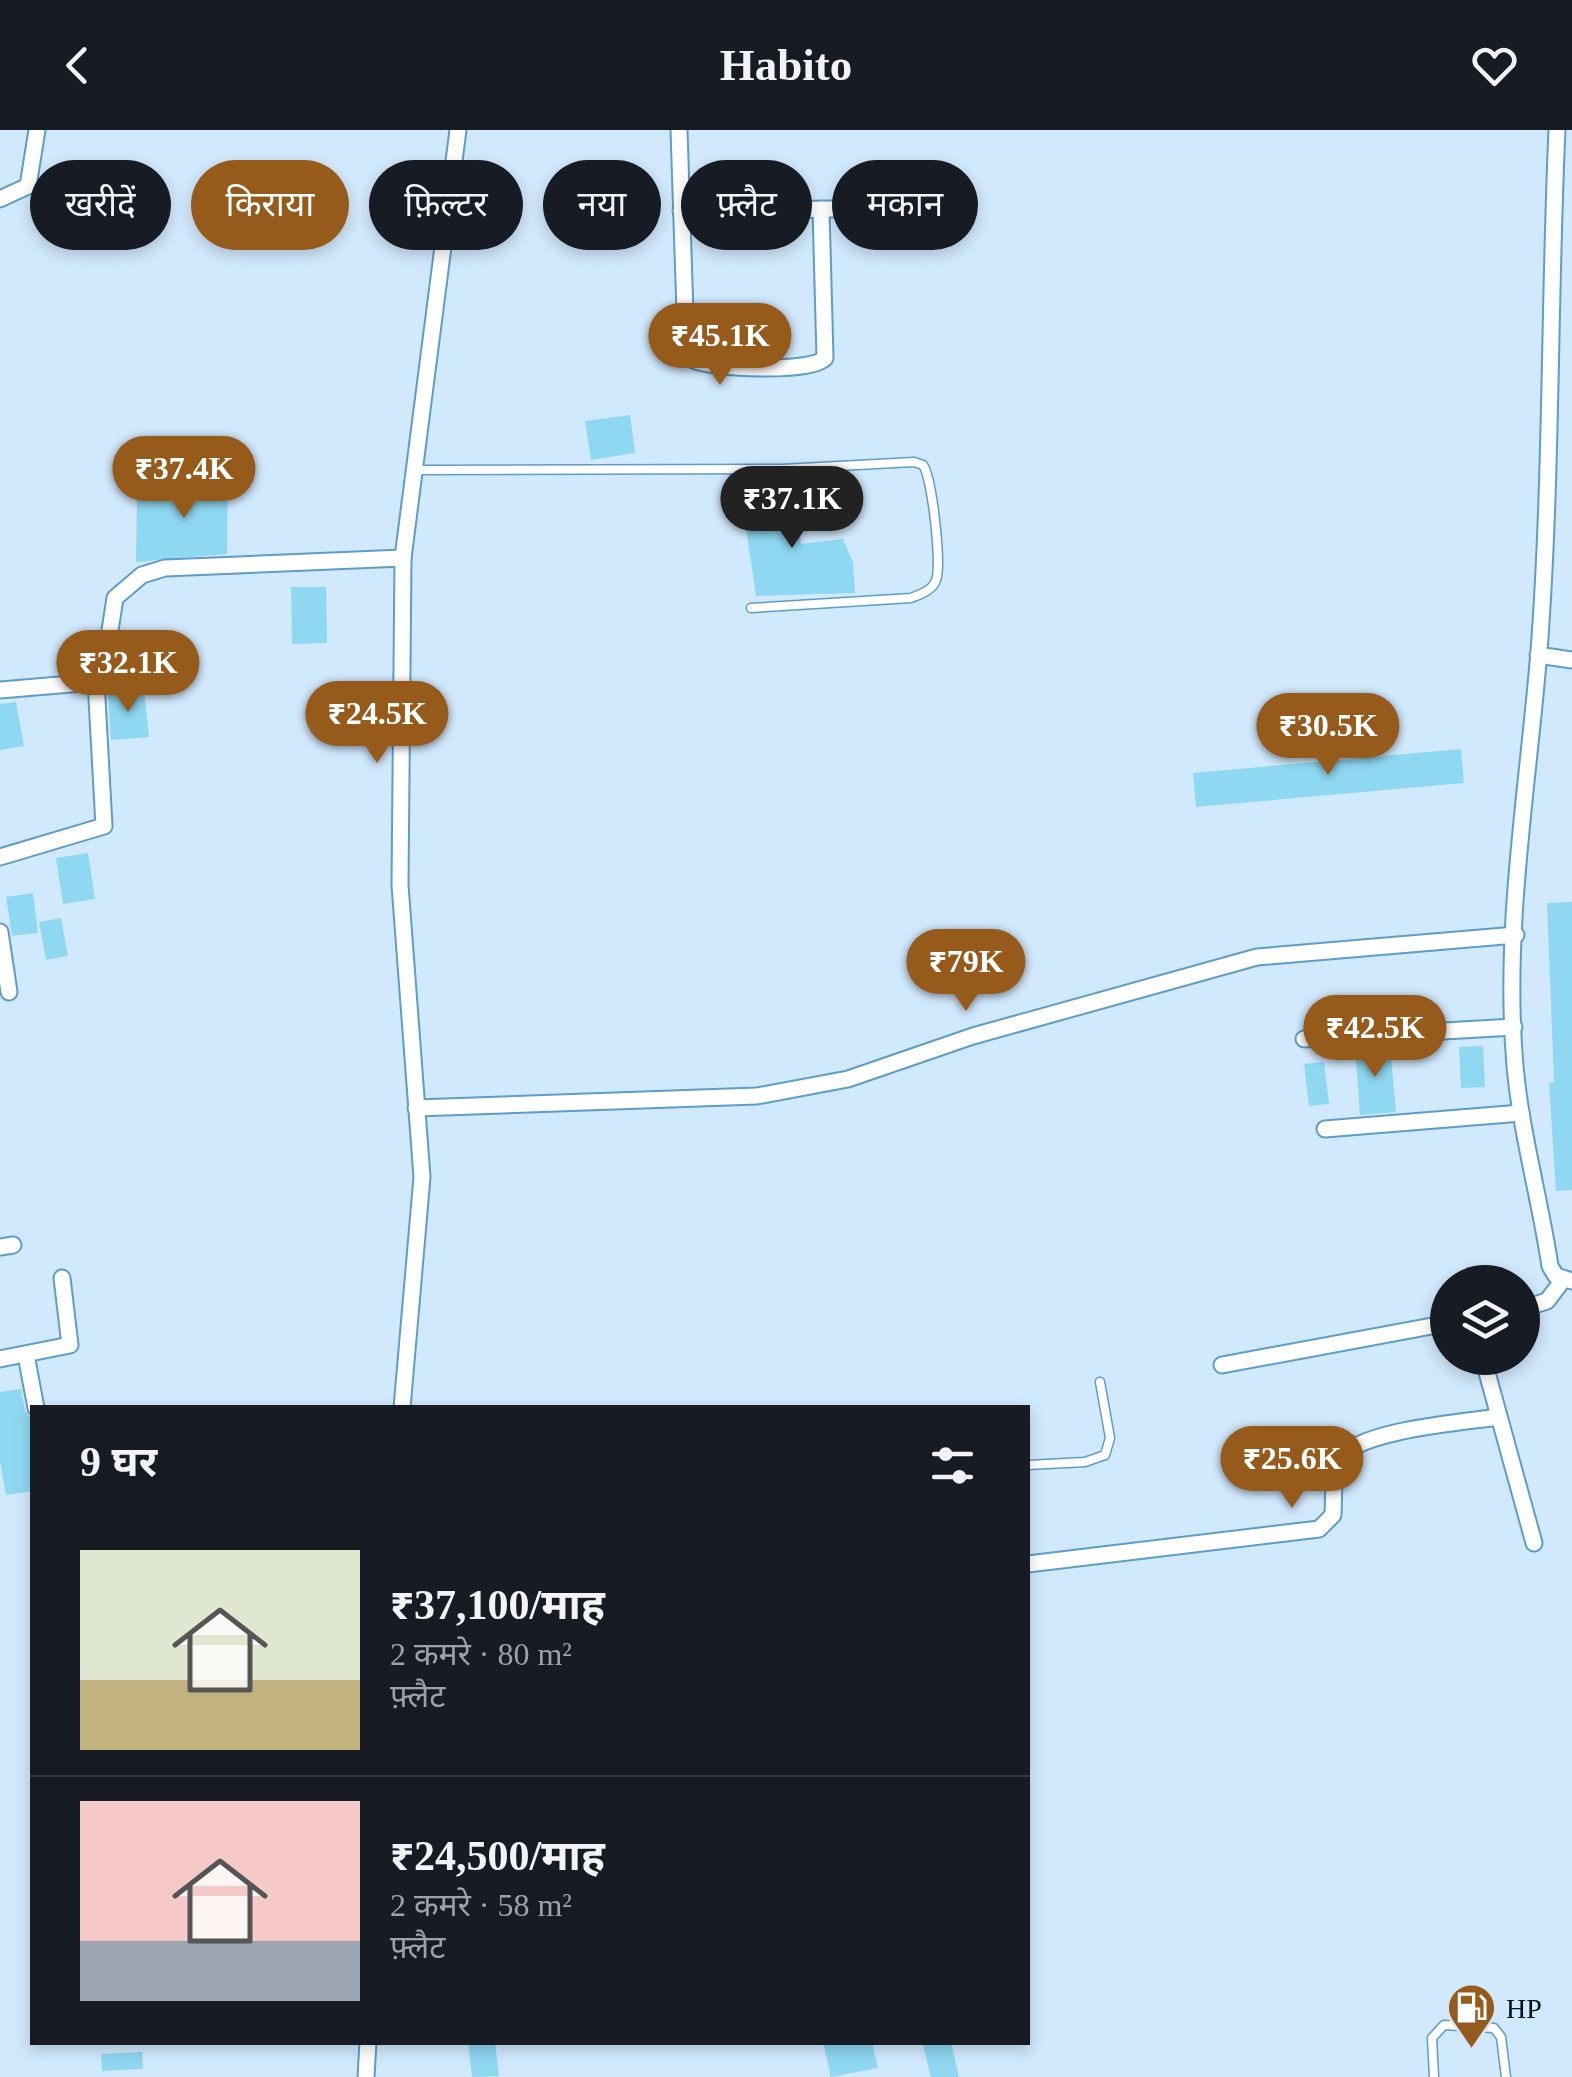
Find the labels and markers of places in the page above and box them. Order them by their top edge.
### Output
pin: ₹45.1K [639,303,801,388]
pin: ₹37.4K [103,436,265,521]
pin: ₹37.1K [711,466,873,551]
pin: ₹32.1K [47,630,209,715]
pin: ₹24.5K [296,681,458,766]
pin: ₹30.5K [1247,693,1409,778]
pin: ₹79K [907,929,1025,1014]
pin: ₹42.5K [1294,995,1456,1080]
pin: ₹25.6K [1211,1426,1373,1511]
fuel station icon: HP [1445,1982,1497,2050]
place label: HP [1506,1993,1542,2024]

